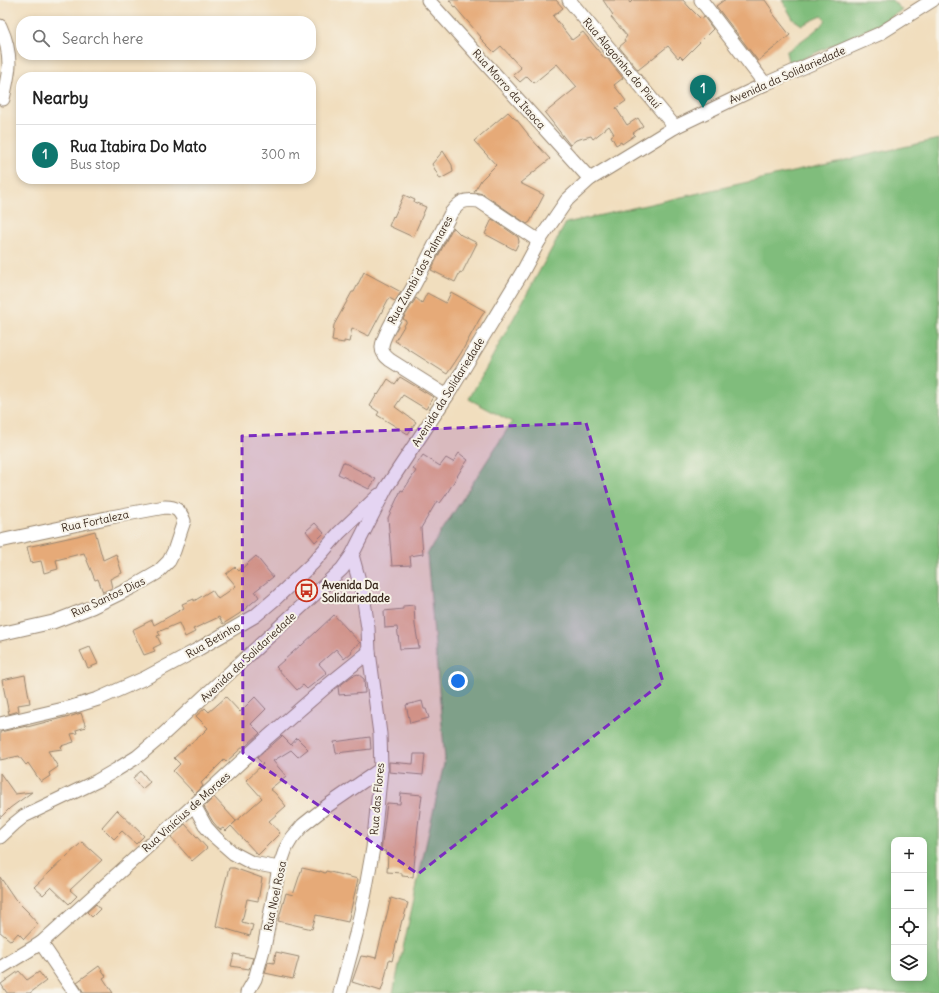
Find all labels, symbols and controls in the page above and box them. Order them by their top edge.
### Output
street label: Rua Alagoinha do Piauí [580,15,664,112]
search box [16,16,316,60]
icon: search [30,27,52,49]
text: Search here [62,29,143,48]
street label: Avenida da Solidariedade [727,43,847,107]
street label: Rua Morro da Itaoca [469,46,549,132]
pin: 1 [690,75,716,108]
text: Nearby [32,87,88,109]
text: Rua Itabira Do Mato [70,137,207,156]
text: 1 [42,146,48,163]
text: 300 m [261,146,300,163]
text: Bus stop [70,156,120,173]
street label: Rua Zumbi dos Palmares [384,213,456,327]
street label: Avenida da Solidariedade [409,335,487,449]
street label: Rua Fortaleza [60,507,130,535]
street label: Rua Santos Dias [69,574,147,620]
bus stop icon: Avenida Da Solidariedade [293,578,319,604]
place label: Avenida Da Solidariedade [322,578,390,605]
street label: Avenida da Solidariedade [197,609,299,705]
street label: Rua Betinho [183,619,243,661]
your location [448,671,468,691]
street label: Rua das Flores [367,762,387,836]
street label: Rua Vinícius de Moraes [139,769,233,855]
map controls [891,837,927,981]
button: + [891,837,927,873]
street label: Rua Noel Rosa [261,860,289,932]
button: − [891,873,927,909]
button: locate [891,909,927,945]
button: layers [891,945,927,981]

